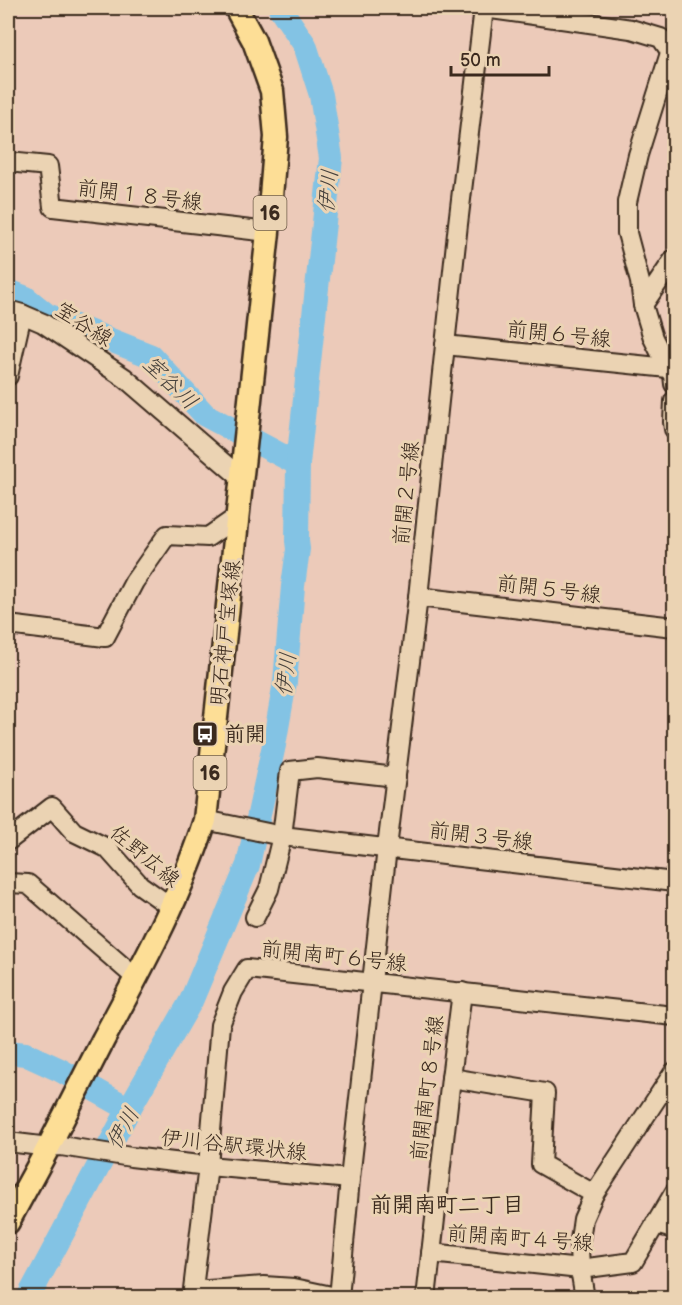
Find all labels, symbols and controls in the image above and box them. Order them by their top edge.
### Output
scale bar [451,39,548,77]
text: 50 m [460,50,501,71]
water label: 伊川 [313,168,344,214]
street label: 前開１８号線 [76,175,204,216]
road number: 16 [254,196,286,230]
street label: 室谷線 [51,297,117,352]
street label: 前開６号線 [505,317,612,352]
water label: 室谷川 [137,350,203,416]
street label: 前開２号線 [389,440,424,547]
street label: 明石神戸宝塚線 [205,559,246,707]
street label: 前開５号線 [495,571,603,608]
water label: 伊川 [270,651,303,698]
bus stop icon: 前開 [190,719,220,749]
place label: 前開 [224,722,266,747]
road number: 16 [194,756,226,790]
street label: 前開３号線 [427,818,535,855]
street label: 佐野広線 [104,820,185,893]
street label: 前開南町６号線 [260,936,408,977]
street label: 前開南町８号線 [406,1014,449,1163]
water label: 伊川 [101,1103,146,1155]
street label: 伊川谷駅環状線 [160,1125,308,1166]
district label: 前開南町二丁目 [370,1192,524,1219]
street label: 前開南町４号線 [446,1221,594,1256]

